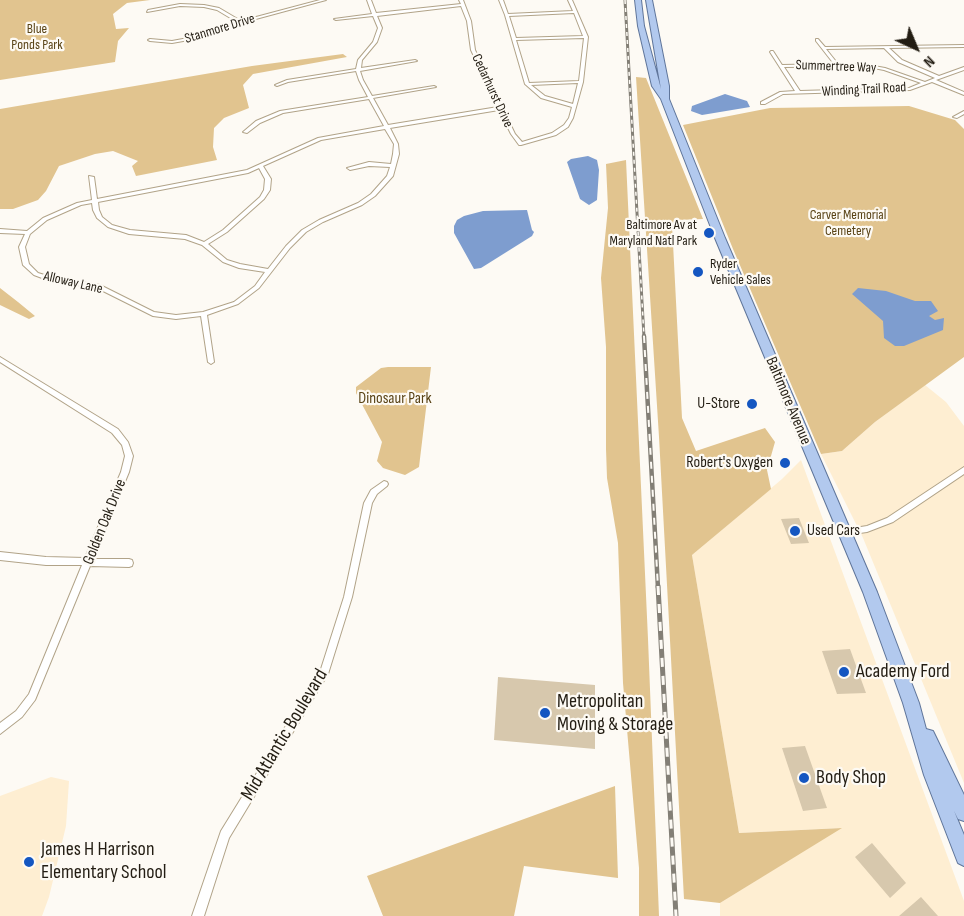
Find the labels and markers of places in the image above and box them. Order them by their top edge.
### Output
place label: Baltimore Av at Maryland Natl Park [610,217,697,250]
marker: Baltimore Av at Maryland Natl Park [702,226,716,240]
place label: Ryder Vehicle Sales [710,256,771,288]
marker: Ryder Vehicle Sales [691,265,705,279]
place label: U-Store [697,394,740,414]
marker: U-Store [745,397,759,411]
place label: Robert's Oxygen [686,453,773,473]
marker: Robert's Oxygen [778,456,792,470]
place label: Used Cars [807,521,860,541]
marker: Used Cars [788,524,802,538]
place label: Academy Ford [856,660,950,684]
marker: Academy Ford [837,665,851,679]
place label: Metropolitan Moving & Storage [557,690,673,737]
marker: Metropolitan Moving & Storage [538,706,552,720]
place label: Body Shop [816,766,886,790]
marker: Body Shop [797,771,811,785]
place label: James H Harrison Elementary School [41,838,167,885]
marker: James H Harrison Elementary School [22,855,36,869]

